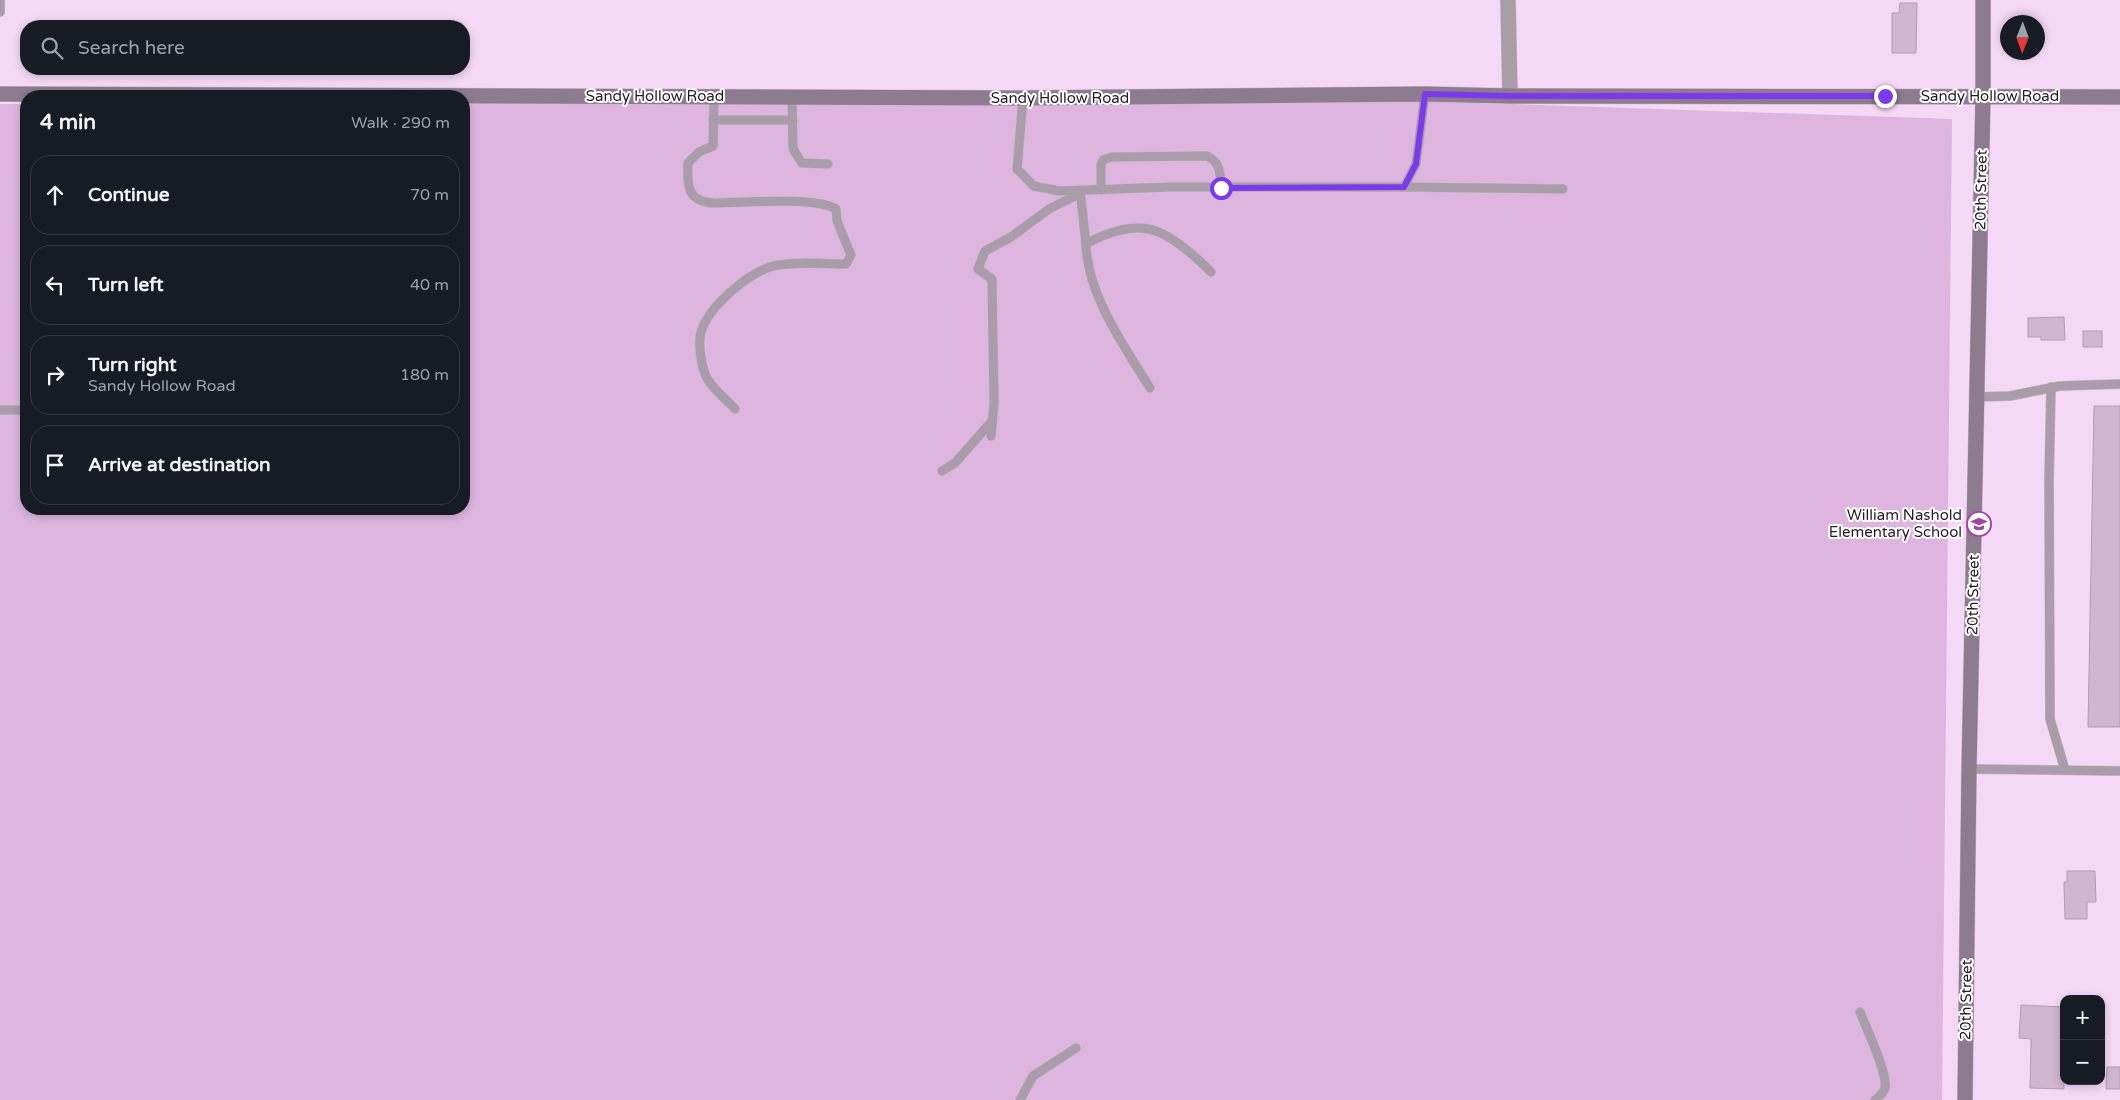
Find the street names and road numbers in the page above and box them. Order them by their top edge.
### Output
street label: Sandy Hollow Road [586,87,724,105]
street label: Sandy Hollow Road [1921,87,2059,105]
street label: Sandy Hollow Road [991,89,1129,107]
street label: 20th Street [1971,149,1991,230]
street label: 20th Street [1963,554,1983,635]
street label: 20th Street [1956,959,1976,1040]

